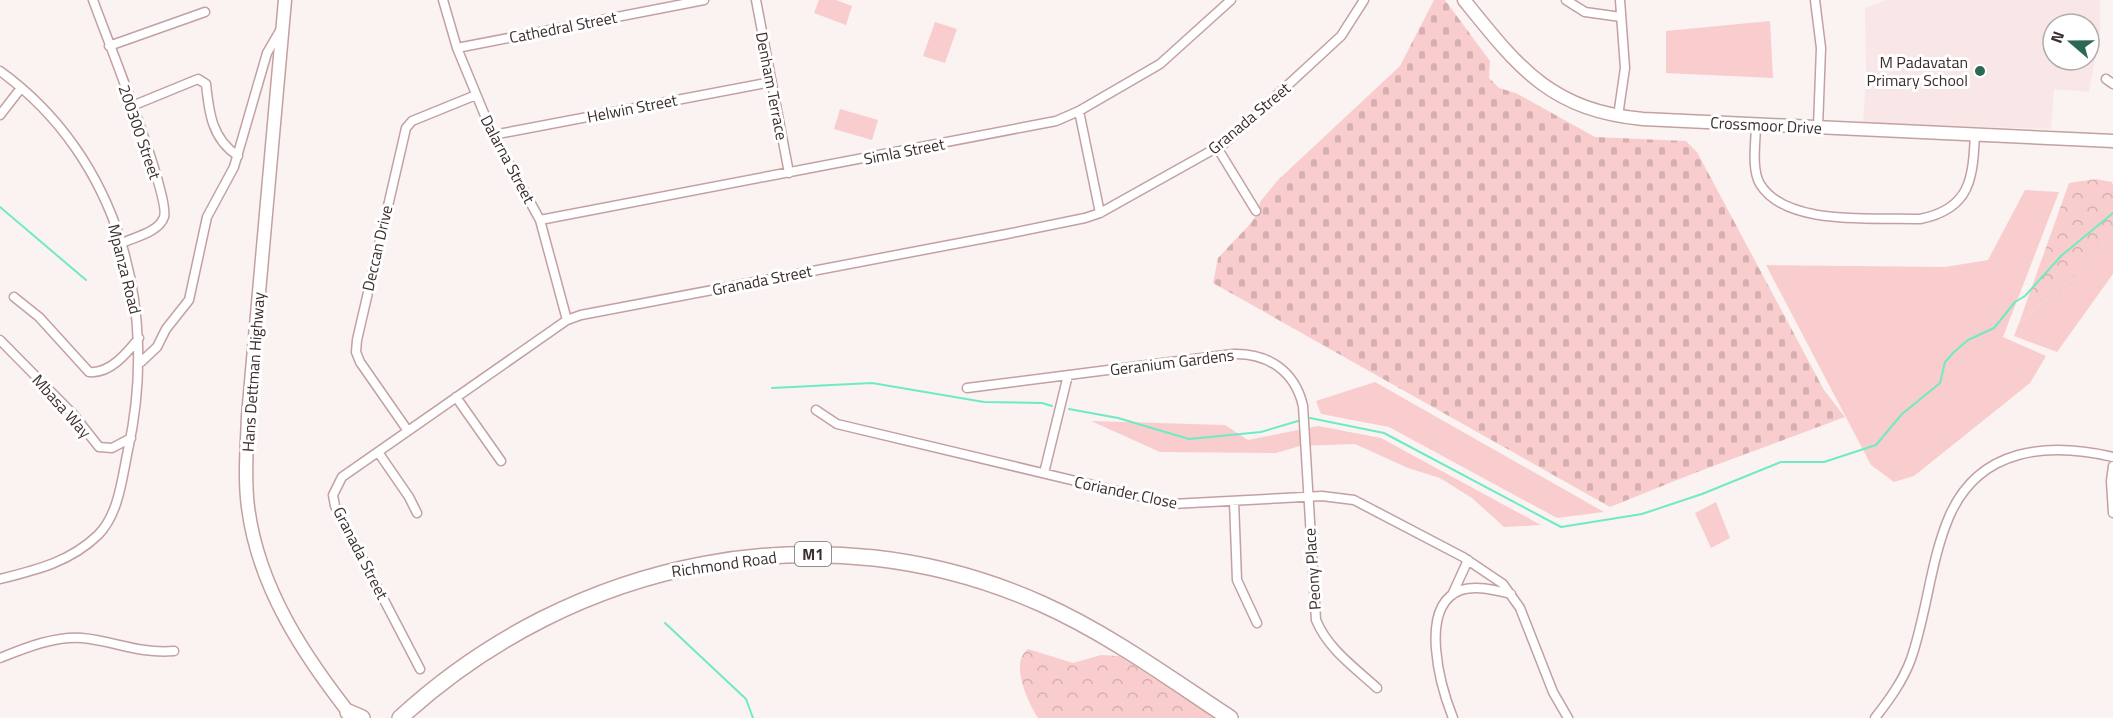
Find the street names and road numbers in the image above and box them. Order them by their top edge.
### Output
street label: Cathedral Street [507,5,619,49]
street label: Denham Terrace [750,30,794,142]
street label: Granada Street [1202,76,1296,160]
street label: 200300 Street [113,82,168,183]
street label: Helwin Street [585,87,680,129]
street label: Crossmoor Drive [1710,110,1822,140]
street label: Dalarna Street [475,111,542,208]
street label: Simla Street [861,131,947,171]
street label: Deccan Drive [355,203,399,293]
street label: Mpanza Road [102,221,148,317]
street label: Granada Street [710,258,814,301]
street label: Hans Dettman Highway [235,291,271,453]
street label: Geranium Gardens [1109,342,1235,382]
street label: Mbasa Way [27,369,97,443]
street label: Coriander Close [1072,469,1180,515]
street label: Granada Street [327,502,395,604]
street label: Peony Place [1297,527,1327,611]
road number: M1 [795,542,831,566]
street label: Richmond Road [670,545,778,583]

